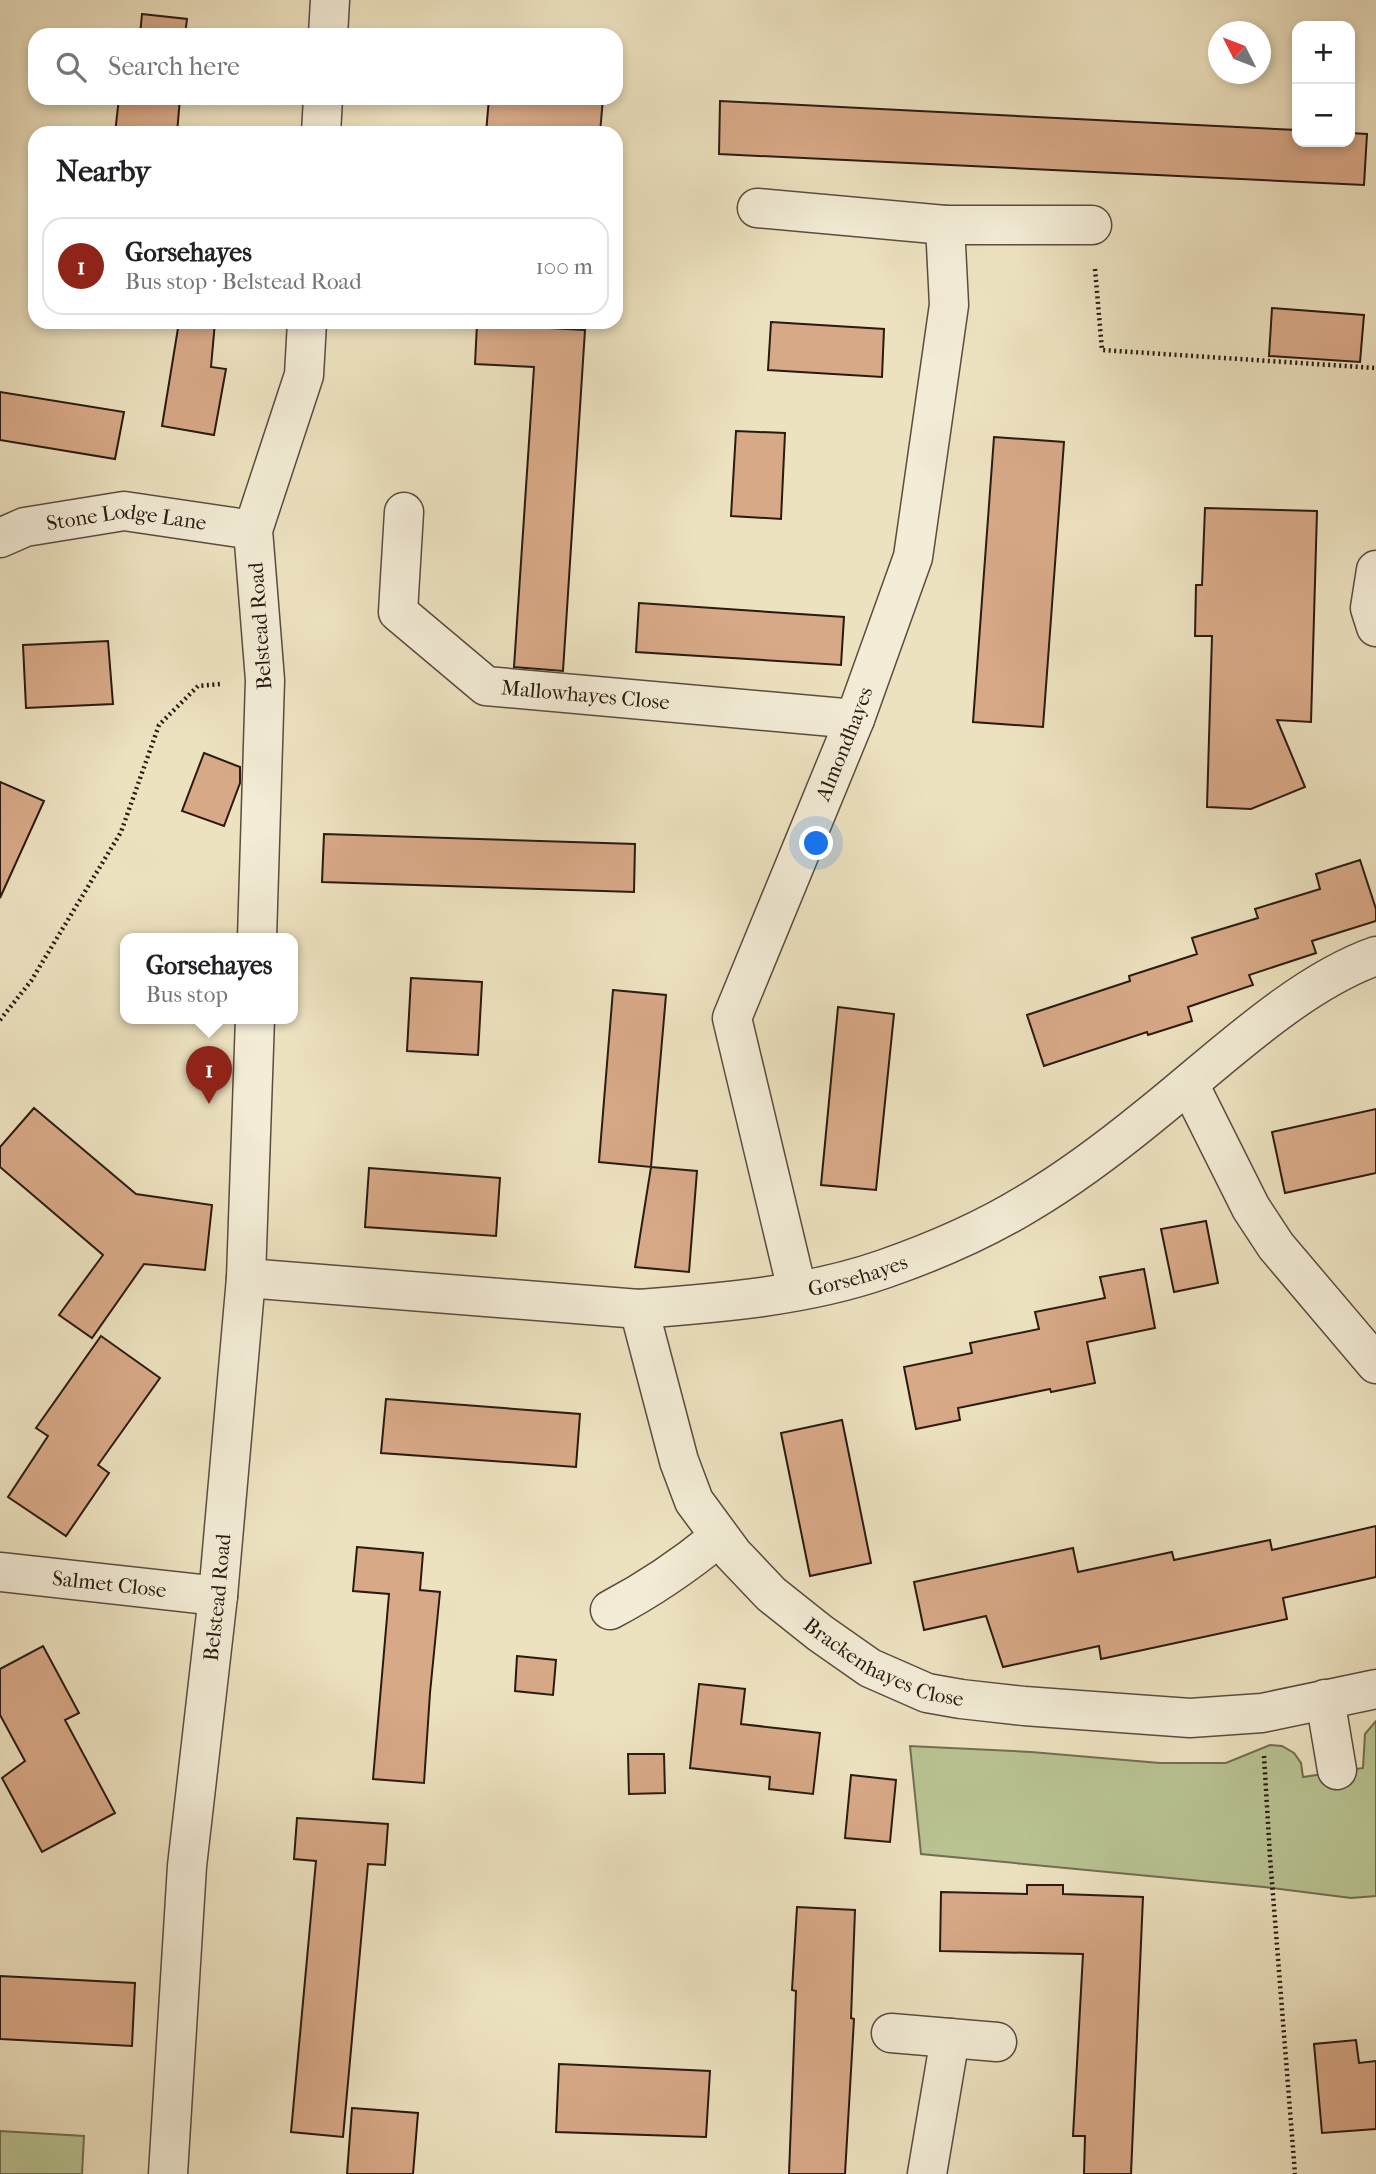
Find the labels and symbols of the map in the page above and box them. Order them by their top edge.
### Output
north arrow [1208,21,1271,84]
street label: Stone Lodge Lane [45,499,208,535]
street label: Belstead Road [244,561,276,691]
street label: Mallowhayes Close [500,675,671,714]
street label: Almondhayes [810,683,878,805]
your location [799,826,833,860]
pin: 1 [186,1046,232,1104]
street label: Gorsehayes [806,1250,911,1301]
street label: Belstead Road [199,1532,235,1662]
street label: Salmet Close [51,1566,168,1602]
street label: Brackenhayes Close [799,1613,966,1711]

